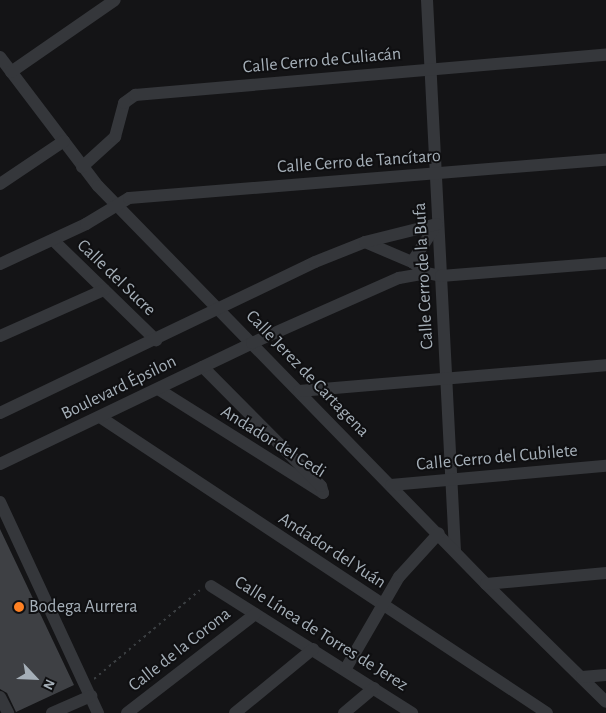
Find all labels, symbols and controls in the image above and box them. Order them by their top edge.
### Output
street label: Calle Cerro de Culiacán [242,43,402,79]
street label: Calle Cerro de Tancítaro [276,146,442,178]
street label: Calle Cerro de la Bufa [409,202,439,350]
street label: Calle del Sucre [72,235,160,321]
street label: Calle Jerez de Cartagena [241,306,373,442]
street label: Boulevard Épsilon [58,351,180,425]
street label: Andador del Cedi [216,401,330,483]
street label: Calle Cerro del Cubilete [415,440,579,476]
street label: Andador del Yuán [274,508,390,594]
street label: Calle Línea de Torres de Jerez [230,572,412,696]
place label: Bodega Aurrera [29,596,137,618]
marker: Bodega Aurrera [13,601,25,613]
street label: Calle de la Corona [125,603,235,697]
north arrow [10,653,60,703]
text: N [40,677,57,692]

